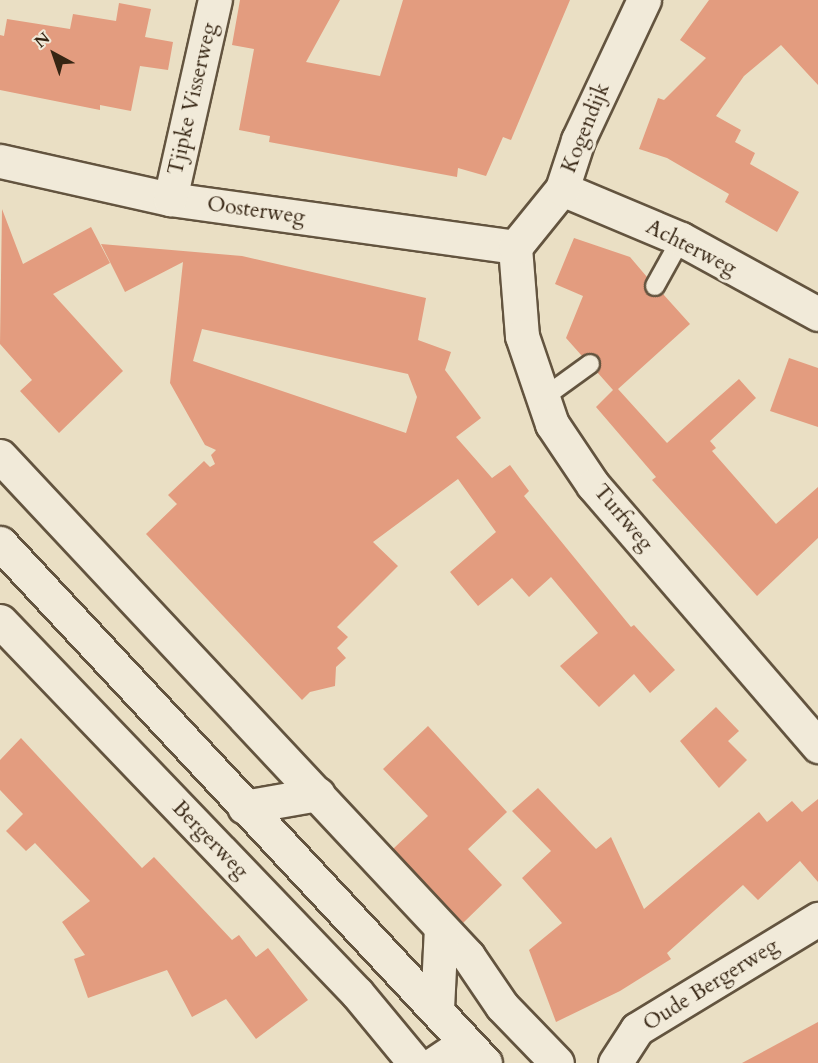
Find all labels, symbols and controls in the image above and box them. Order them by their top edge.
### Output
street label: Tjipke Visserweg [163,20,223,178]
north arrow [24,24,84,84]
text: N [30,27,55,53]
street label: Kogendijk [557,79,615,177]
street label: Oosterweg [205,192,307,230]
street label: Achterweg [642,215,740,281]
street label: Turfweg [588,480,658,556]
street label: Bergerweg [167,796,253,884]
street label: Oude Bergerweg [639,933,783,1037]

